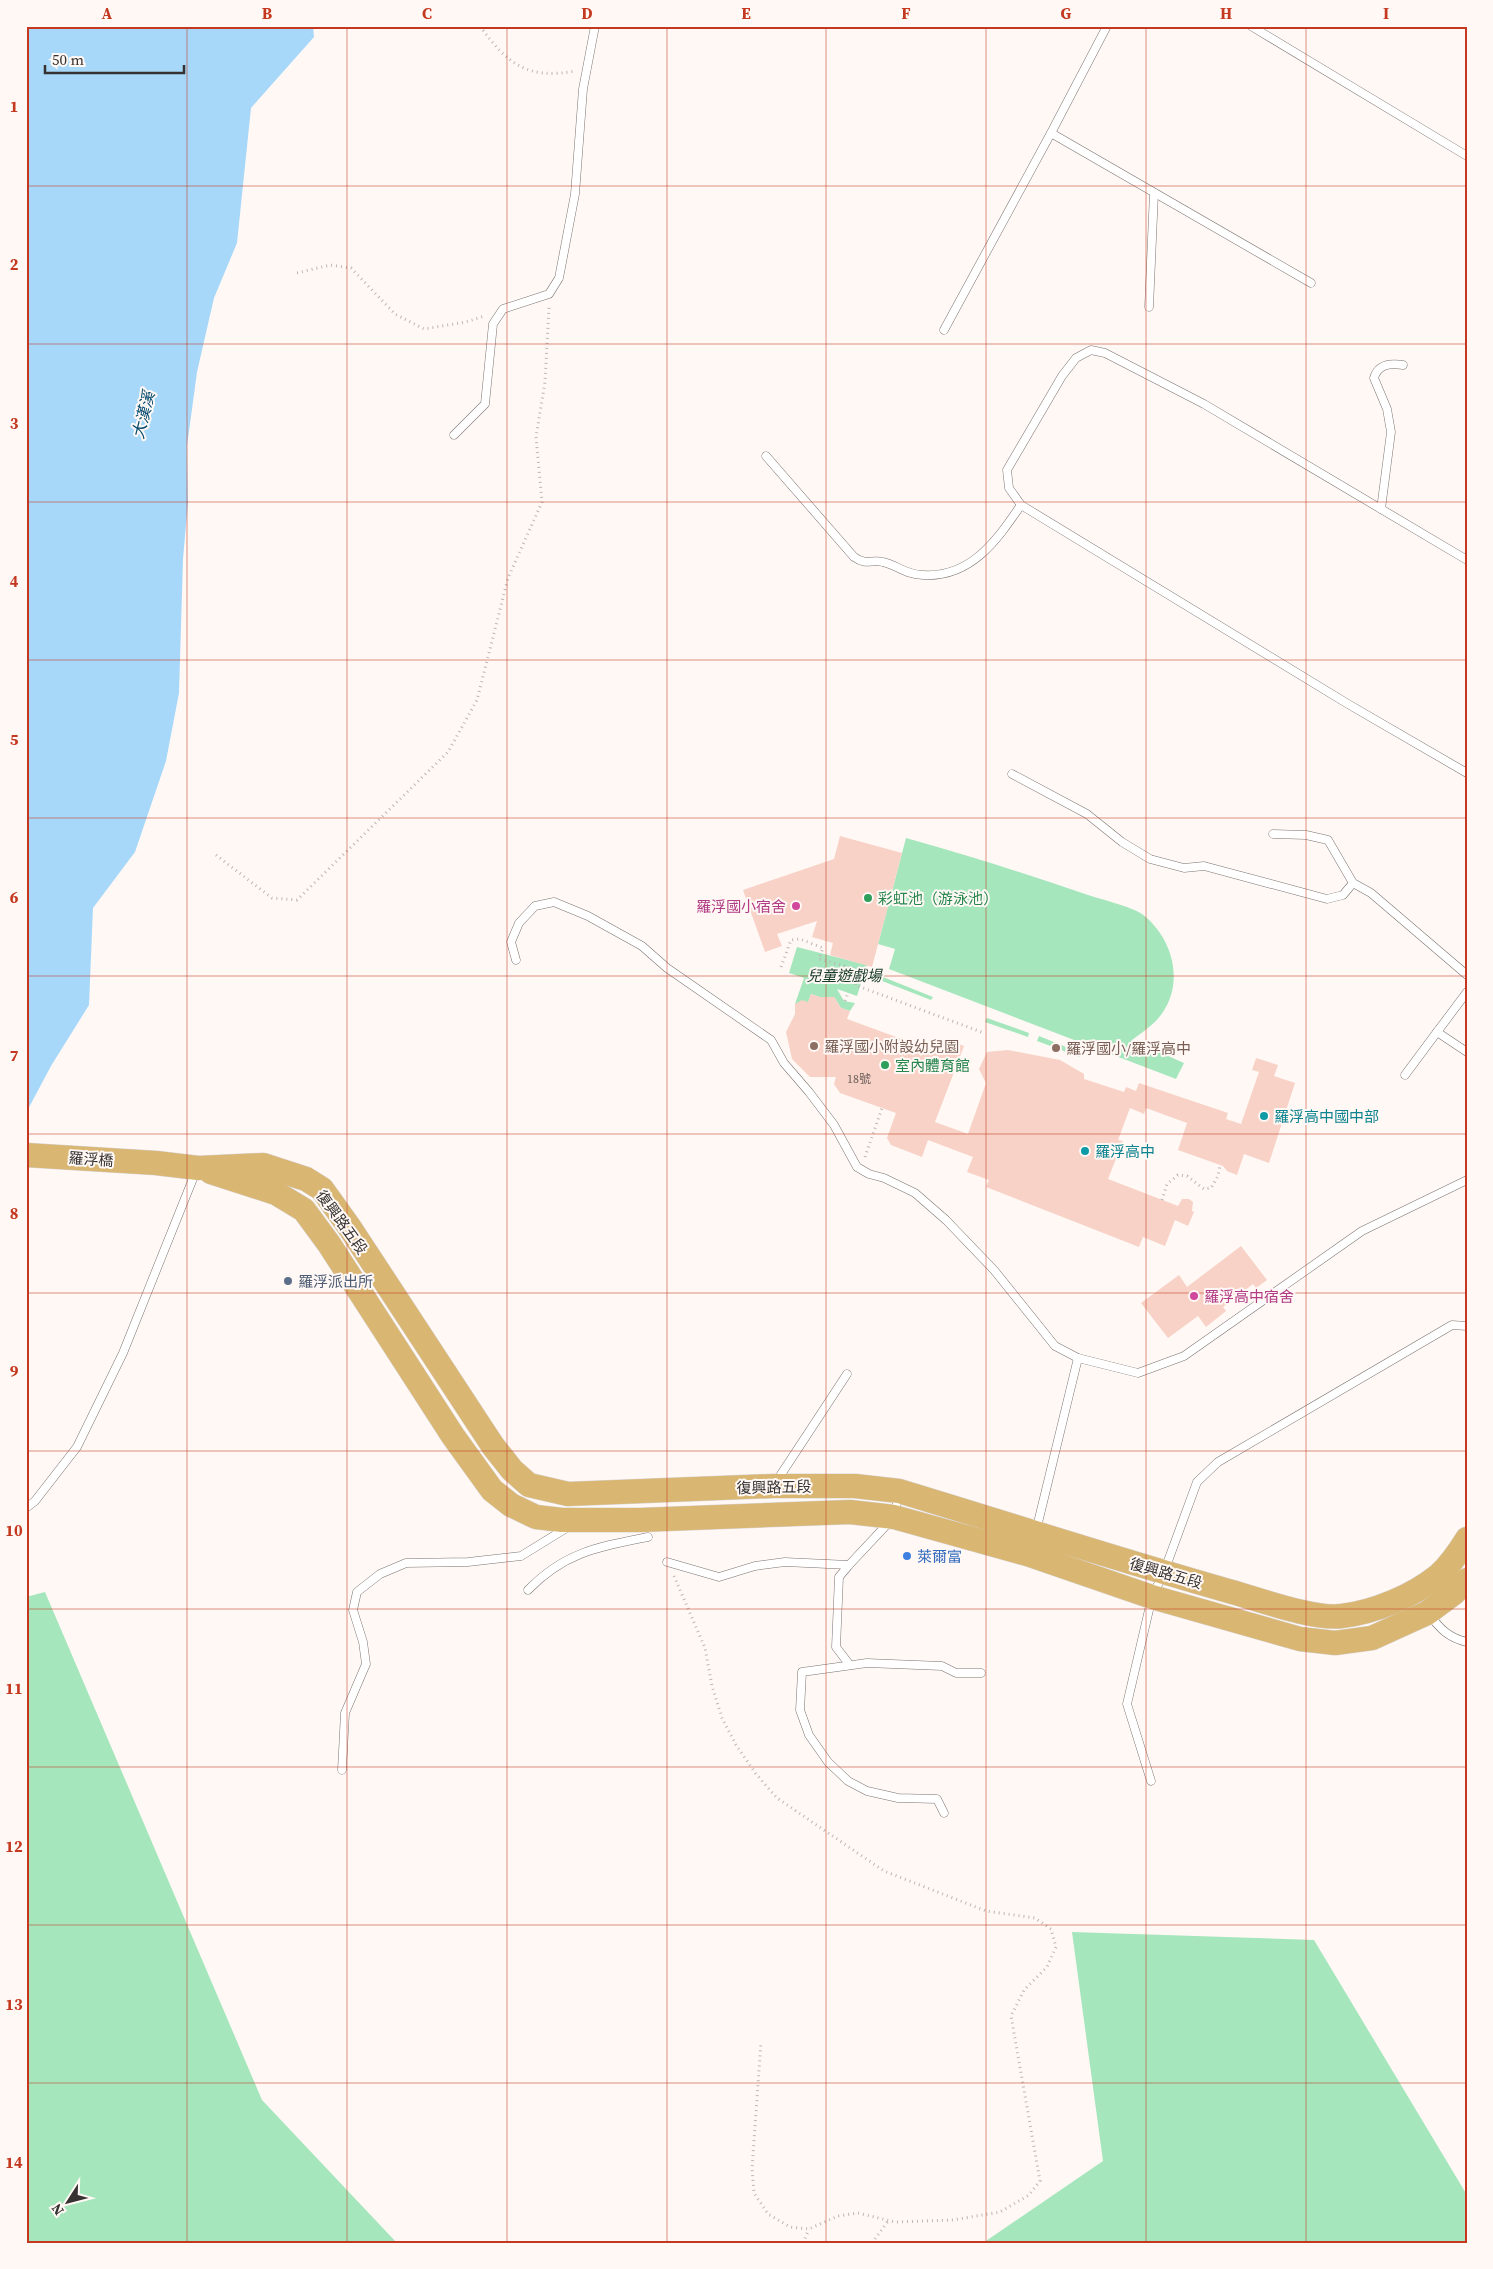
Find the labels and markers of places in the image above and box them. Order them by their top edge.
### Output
place label: 彩虹池（游泳池） [878,888,998,909]
marker: 彩虹池（游泳池） [862,892,874,904]
place label: 羅浮國小宿舍 [696,896,786,917]
marker: 羅浮國小宿舍 [790,900,802,912]
place label: 羅浮國小附設幼兒園 [824,1036,959,1057]
place label: 羅浮國小/羅浮高中 [1066,1038,1191,1059]
marker: 羅浮國小附設幼兒園 [808,1040,820,1052]
marker: 羅浮國小/羅浮高中 [1050,1042,1062,1054]
place label: 室內體育館 [895,1055,970,1076]
marker: 室內體育館 [879,1059,891,1071]
place label: 羅浮高中國中部 [1274,1106,1379,1127]
marker: 羅浮高中國中部 [1258,1110,1270,1122]
place label: 羅浮高中 [1095,1141,1155,1162]
marker: 羅浮高中 [1079,1145,1091,1157]
place label: 羅浮派出所 [298,1271,373,1292]
marker: 羅浮派出所 [282,1275,294,1287]
place label: 羅浮高中宿舍 [1204,1286,1294,1307]
marker: 羅浮高中宿舍 [1188,1290,1200,1302]
place label: 萊爾富 [917,1546,962,1567]
marker: 萊爾富 [901,1550,913,1562]

